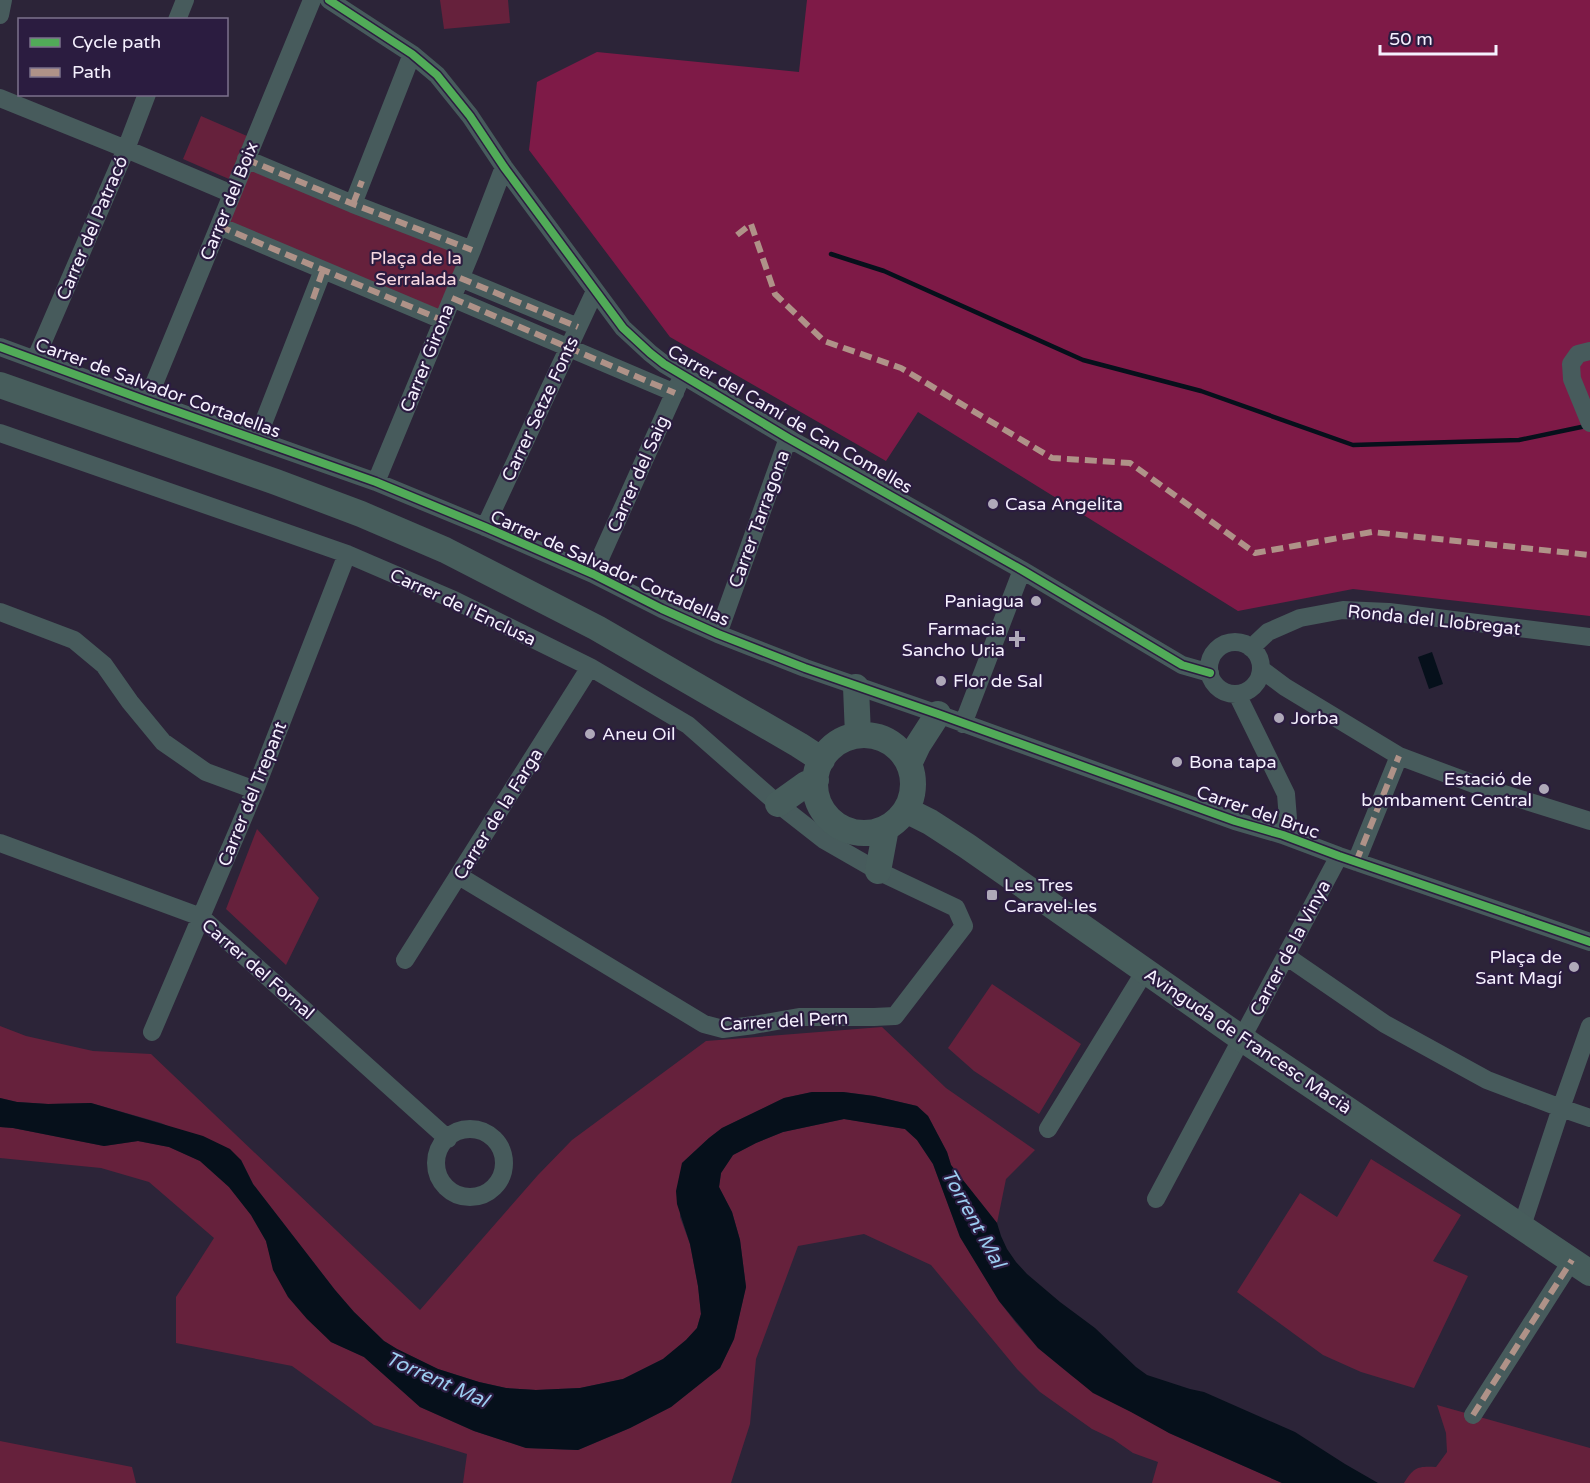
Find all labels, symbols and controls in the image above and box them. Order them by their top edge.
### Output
legend [18,18,228,96]
scale bar [1380,18,1496,56]
text: 50 m [1389,28,1433,50]
text: Cycle path [72,31,161,53]
text: Path [72,61,111,83]
street label: Carrer del Boix [195,138,263,264]
street label: Carrer del Patracó [52,153,132,303]
park label: Plaça de la Serralada [370,247,462,290]
street label: Carrer Girona [395,301,459,415]
street label: Carrer de Salvador Cortadellas [32,333,284,443]
street label: Carrer Setze Fonts [497,333,583,485]
street label: Carrer del Camí de Can Comelles [664,340,916,498]
street label: Carrer del Saig [602,412,674,536]
street label: Carrer Tarragona [724,447,794,591]
place label: Casa Angelita [1005,493,1123,515]
marker: Casa Angelita [986,497,1000,511]
street label: Carrer de Salvador Cortadellas [487,505,733,631]
street label: Carrer de l'Enclusa [386,563,540,651]
place label: Paniagua [944,590,1024,612]
marker: Paniagua [1029,594,1043,608]
street label: Ronda del Llobregat [1346,600,1522,640]
place label: Farmacia Sancho Uria [902,618,1005,661]
marker: Farmacia Sancho Uria [1010,632,1024,646]
place label: Flor de Sal [953,670,1043,692]
marker: Flor de Sal [934,674,948,688]
place label: Jorba [1291,707,1339,729]
marker: Jorba [1272,711,1286,725]
street label: Carrer del Trepant [213,718,291,870]
place label: Aneu Oil [602,723,676,745]
marker: Aneu Oil [583,727,597,741]
street label: Carrer de la Farga [449,744,547,884]
place label: Bona tapa [1189,751,1277,773]
marker: Bona tapa [1170,755,1184,769]
place label: Estació de bombament Central [1361,768,1532,811]
street label: Carrer del Bruc [1194,781,1322,843]
marker: Estació de bombament Central [1537,782,1551,796]
place label: Les Tres Caravel-les [1004,874,1097,917]
street label: Carrer de la Vinya [1245,876,1335,1020]
marker: Les Tres Caravel-les [985,888,999,902]
street label: Carrer del Fornal [197,914,319,1024]
place label: Plaça de Sant Magí [1475,946,1563,989]
marker: Plaça de Sant Magí [1567,960,1581,974]
street label: Avinguda de Francesc Macià [1140,963,1356,1119]
street label: Carrer del Pern [719,1007,849,1035]
water label: Torrent Mal [936,1165,1011,1274]
water label: Torrent Mal [382,1347,493,1414]

